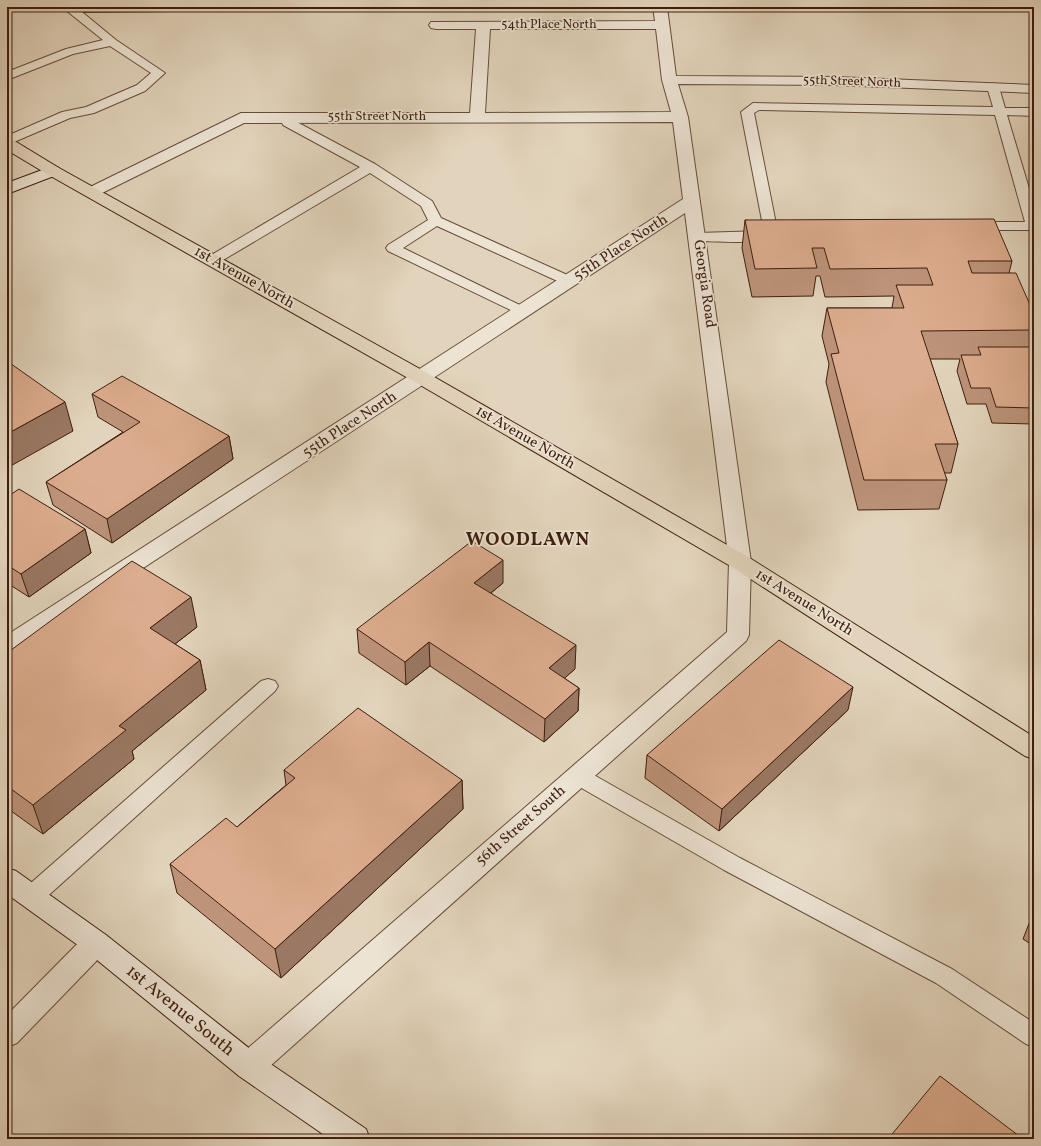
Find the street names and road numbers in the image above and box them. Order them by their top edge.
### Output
street label: 54th Place North [501,16,597,34]
street label: 55th Street North [803,71,902,93]
street label: 55th Street North [328,108,426,126]
street label: 55th Place North [570,210,672,286]
street label: Georgia Road [687,239,721,329]
street label: 1st Avenue North [190,242,298,314]
street label: 55th Place North [299,387,401,463]
street label: 1st Avenue North [471,401,579,475]
street label: 1st Avenue North [751,564,857,642]
street label: 56th Street South [471,781,571,871]
street label: 1st Avenue South [120,959,240,1063]

